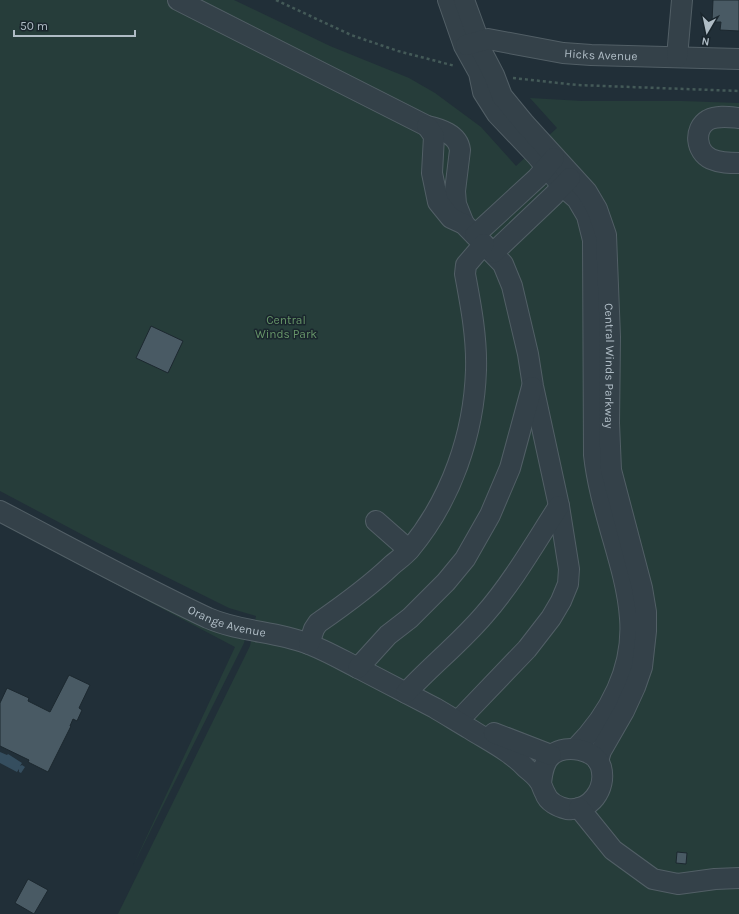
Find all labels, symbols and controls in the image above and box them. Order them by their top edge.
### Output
scale bar [14,12,135,38]
north arrow [687,12,727,52]
text: 50 m [20,19,48,33]
text: N [701,34,710,48]
street label: Hicks Avenue [564,46,638,63]
street label: Central Winds Parkway [602,303,617,429]
park label: Central Winds Park [255,313,317,341]
street label: Orange Avenue [186,602,267,640]

